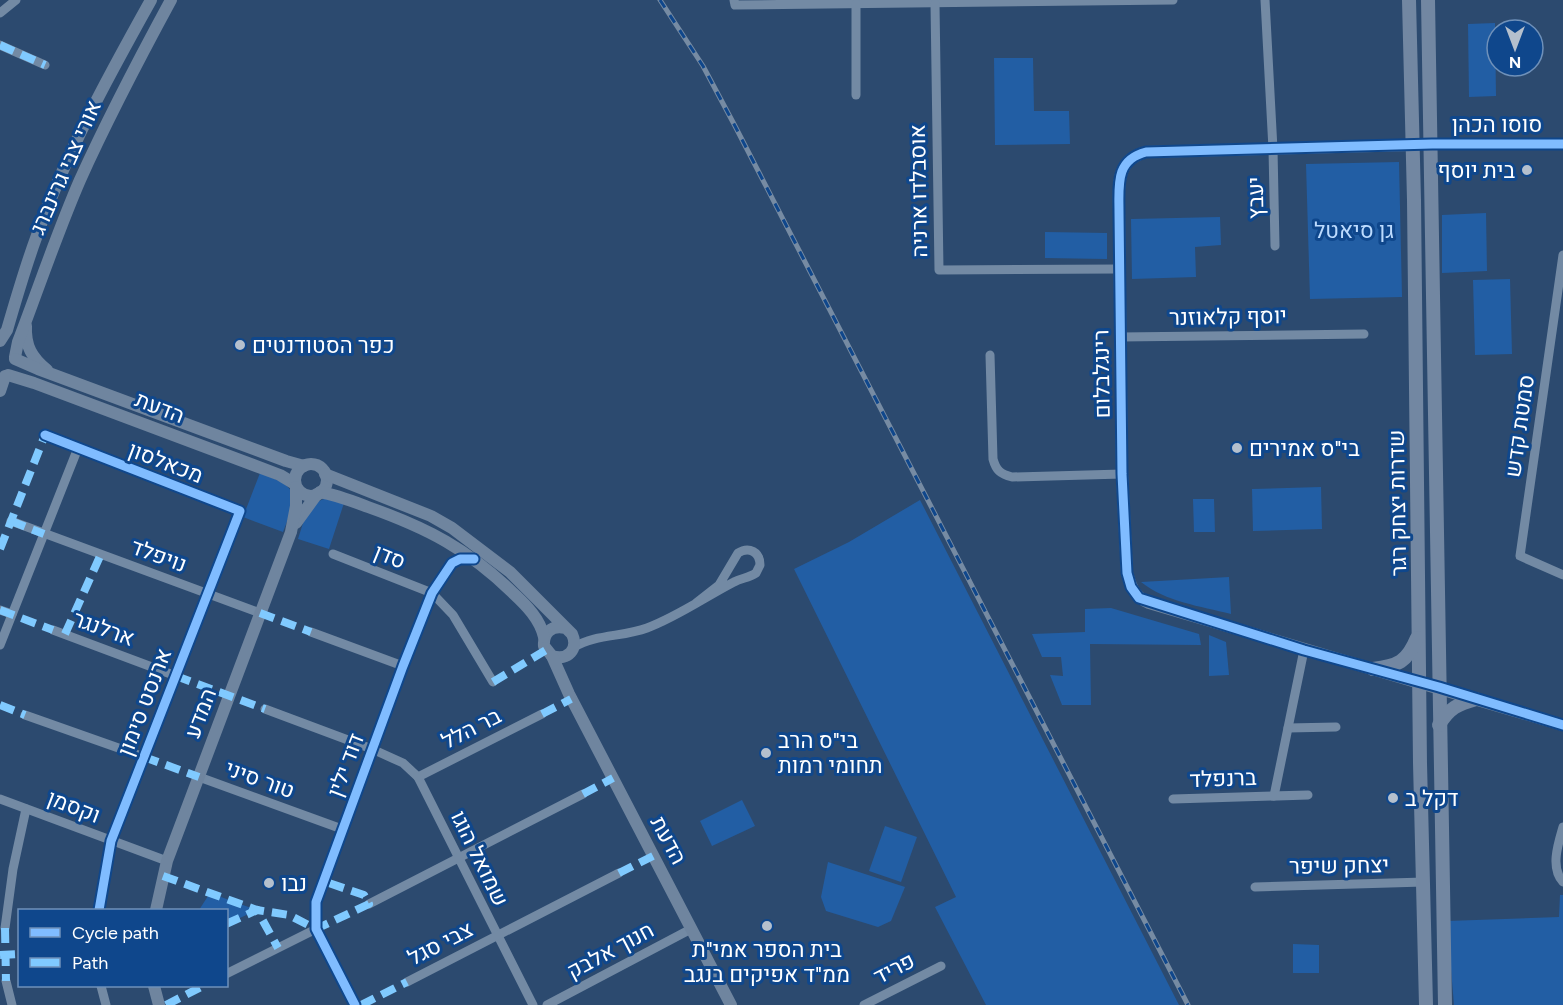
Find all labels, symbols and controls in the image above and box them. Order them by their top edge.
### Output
north arrow [1485,18,1545,78]
text: N [1509,53,1521,72]
street label: אורי צבי גרינברג [24,96,107,238]
street label: סוסו הכהן [1452,111,1542,138]
street label: אוסבלדו ארניה [904,124,933,258]
place label: בית יוסף [1437,157,1515,184]
marker: בית יוסף [1520,163,1534,177]
street label: יעבץ [1242,176,1269,220]
park label: גן סיאטל [1314,217,1394,244]
street label: יוסף קלאוזנר [1169,302,1287,331]
street label: רינגלבלום [1087,329,1116,419]
place label: כפר הסטודנטים [252,332,394,359]
marker: כפר הסטודנטים [233,338,247,352]
street label: סמטת קדש [1499,373,1540,479]
street label: הדעת [131,386,188,429]
street label: שדרות יצחק רגר [1383,429,1412,577]
place label: בי"ס אמירים [1249,435,1360,462]
street label: מכאלסון [125,436,207,489]
marker: בי"ס אמירים [1230,441,1244,455]
street label: נויפלד [127,533,191,578]
street label: סדן [370,538,410,575]
street label: ארלנגר [69,605,138,652]
street label: ארנסט סימון [112,644,177,760]
street label: המדע [179,684,222,742]
street label: בר הלל [437,702,506,755]
place label: בי"ס הרב תחומי רמות [778,727,883,779]
street label: דוד ילין [321,730,370,801]
marker: בי"ס הרב תחומי רמות [759,746,773,760]
street label: טור סיני [222,755,298,804]
street label: ברנפלד [1189,764,1257,793]
street label: וקסמן [44,784,104,829]
place label: דקל ב [1405,785,1458,812]
marker: דקל ב [1386,791,1400,805]
street label: שמואל הוגו [445,806,514,911]
street label: הדעת [645,811,692,869]
street label: יצחק שיפר [1289,851,1389,880]
place label: נבו [281,870,307,897]
marker: נבו [262,876,276,890]
legend [18,909,228,987]
street label: צבי סגל [403,916,477,971]
street label: חנוך אלבק [562,916,658,985]
marker: בית הספר אמי"ת ממ"ד אפיקים בנגב [760,919,774,933]
text: Cycle path [72,922,159,944]
place label: בית הספר אמי"ת ממ"ד אפיקים בנגב [684,936,850,988]
street label: פריד [869,947,919,990]
text: Path [72,952,108,974]

